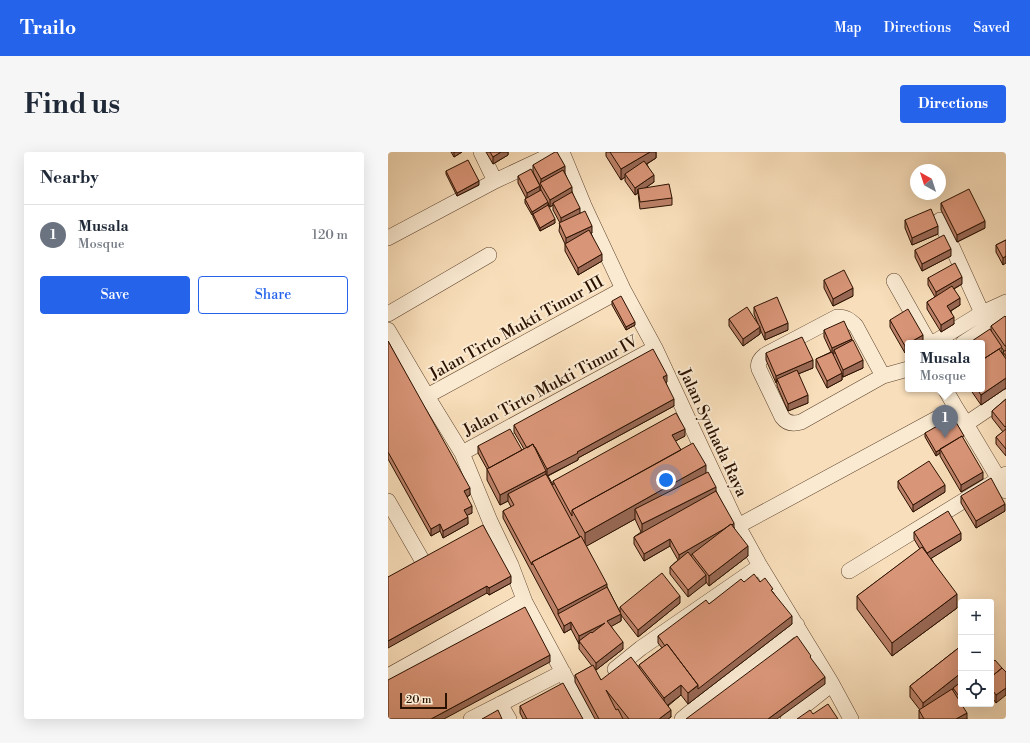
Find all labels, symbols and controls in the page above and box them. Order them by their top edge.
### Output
text: Trailo [20,16,76,40]
text: Map [834,19,862,37]
text: Directions [884,19,951,37]
text: Saved [973,19,1010,37]
button: Directions [900,85,1006,123]
text: Find us [24,87,120,122]
north arrow [910,164,946,200]
text: Nearby [40,167,99,189]
text: Musala [78,217,129,236]
text: 1 [50,227,56,243]
text: 120 m [312,227,348,243]
text: Mosque [78,236,125,252]
street label: Jalan Tirto Mukti Timur III [425,272,607,385]
button: Save [40,276,190,314]
button: Share [198,276,348,314]
street label: Jalan Tirto Mukti Timur IV [459,331,642,441]
popup [905,340,985,392]
text: Musala [920,349,970,368]
street label: Jalan Syuhada Raya [674,364,752,501]
text: Mosque [920,368,966,384]
pin: 1 [932,405,958,438]
your location [656,470,676,490]
map controls [958,599,994,707]
button: + [958,599,994,635]
button: − [958,635,994,671]
button: locate [958,671,994,707]
scale bar [400,691,447,710]
text: 20 m [406,693,431,707]

